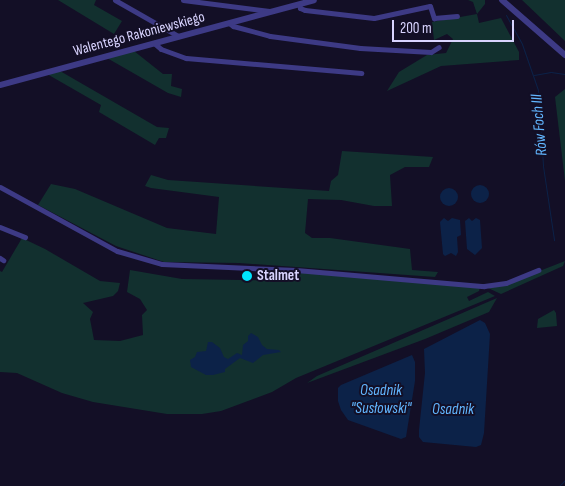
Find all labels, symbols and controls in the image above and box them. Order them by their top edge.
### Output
street label: Walentego Rakoniewskiego [71,8,207,60]
scale bar [395,10,518,42]
text: 200 m [400,19,432,38]
water label: Rów Foch III [528,93,552,157]
place label: Stalmet [257,267,299,285]
marker: Stalmet [241,270,253,282]
water label: Osadnik "Susłowski" [351,381,411,419]
water label: Osadnik [432,400,474,420]

